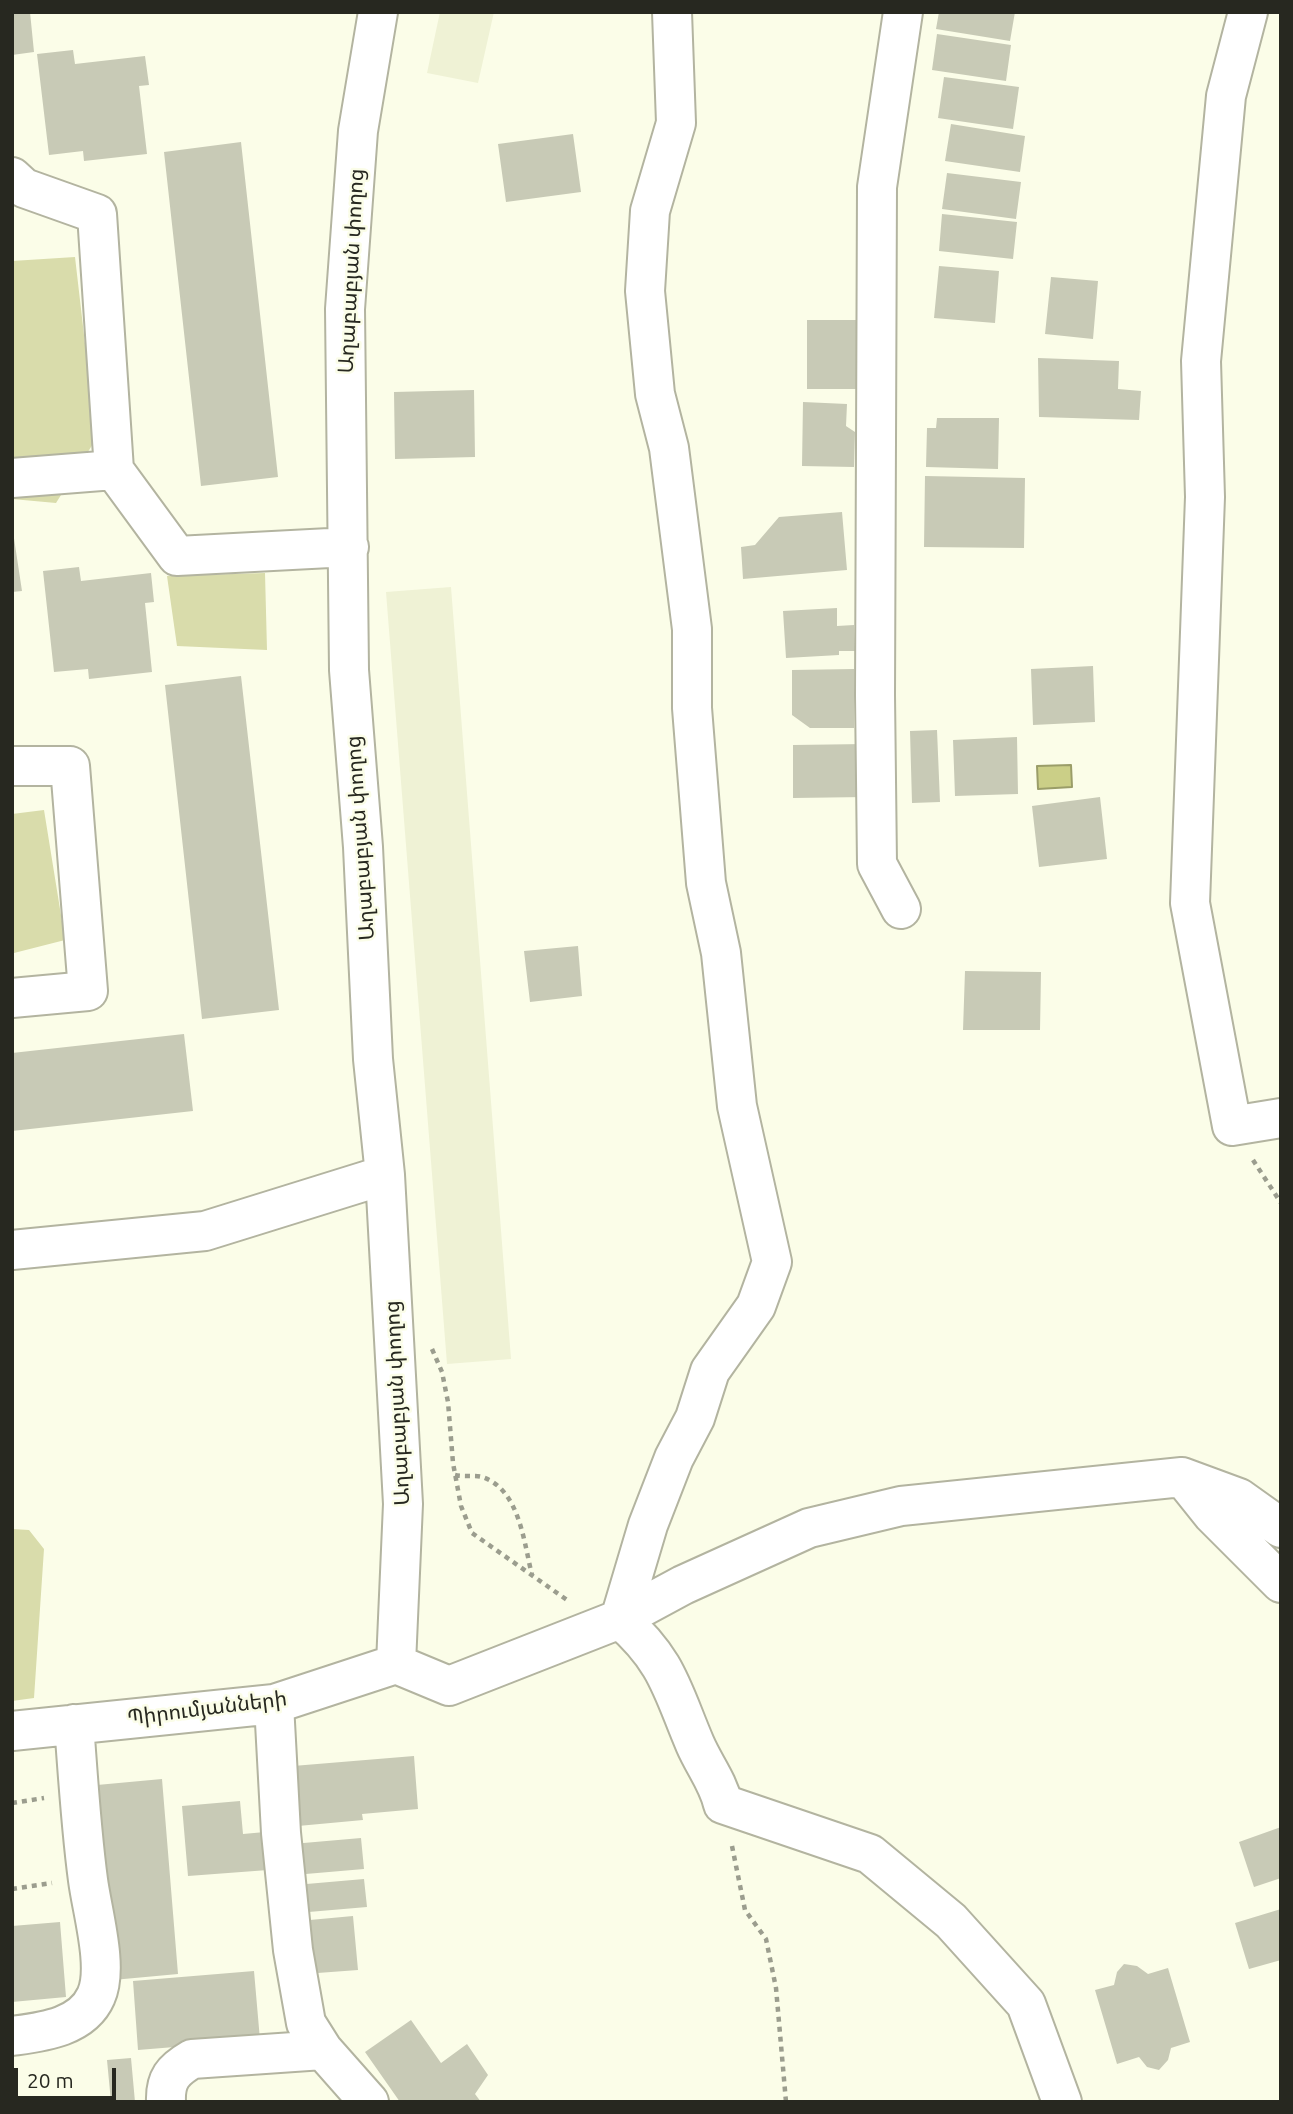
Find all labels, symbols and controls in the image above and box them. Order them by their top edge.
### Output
street label: Աղաբաբյան փողոց [333,168,369,374]
street label: Աղաբաբյան փողոց [340,735,380,941]
street label: Աղաբաբյան փողոց [379,1300,415,1506]
street label: Պիրումյանների [126,1686,288,1730]
scale bar [18,2054,119,2098]
text: 20 m [27,2068,74,2092]

